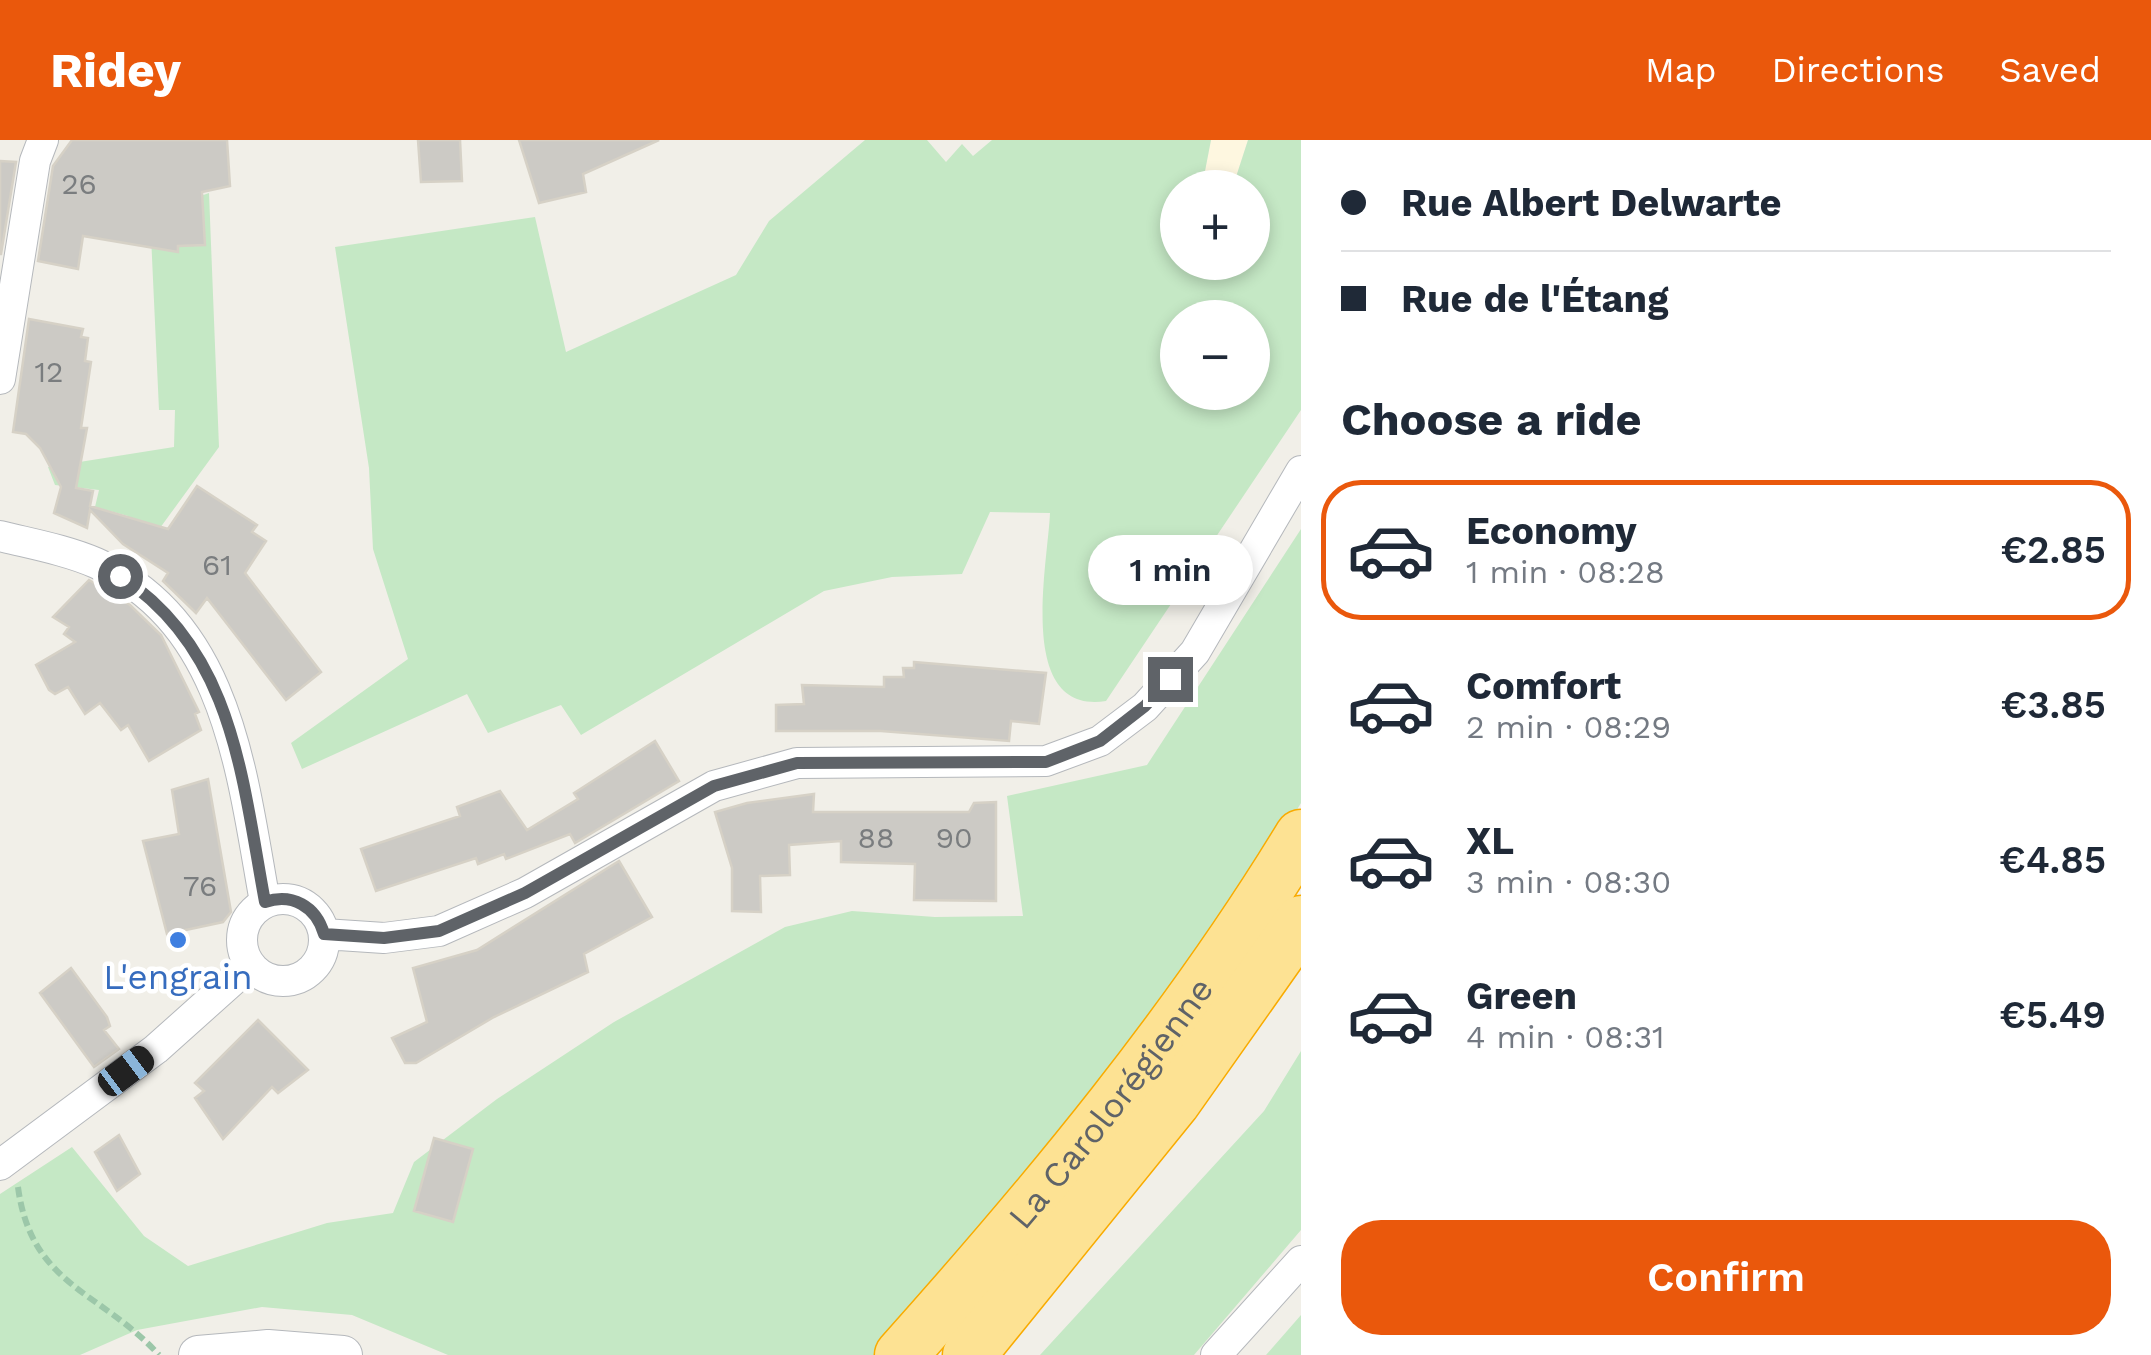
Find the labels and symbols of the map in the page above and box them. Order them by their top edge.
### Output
house number: 26 [61,166,97,201]
house number: 12 [34,354,64,389]
callout: 1 min [1088,534,1252,604]
house number: 61 [202,547,232,582]
route start [98,554,143,599]
route end [1148,657,1193,702]
house number: 88 [858,820,894,855]
house number: 90 [935,820,973,855]
house number: 76 [183,868,217,903]
marker: L'engrain [167,929,189,951]
place label: L'engrain [103,956,253,998]
street label: La Carolorégienne [999,969,1222,1237]
car [93,1041,159,1101]

